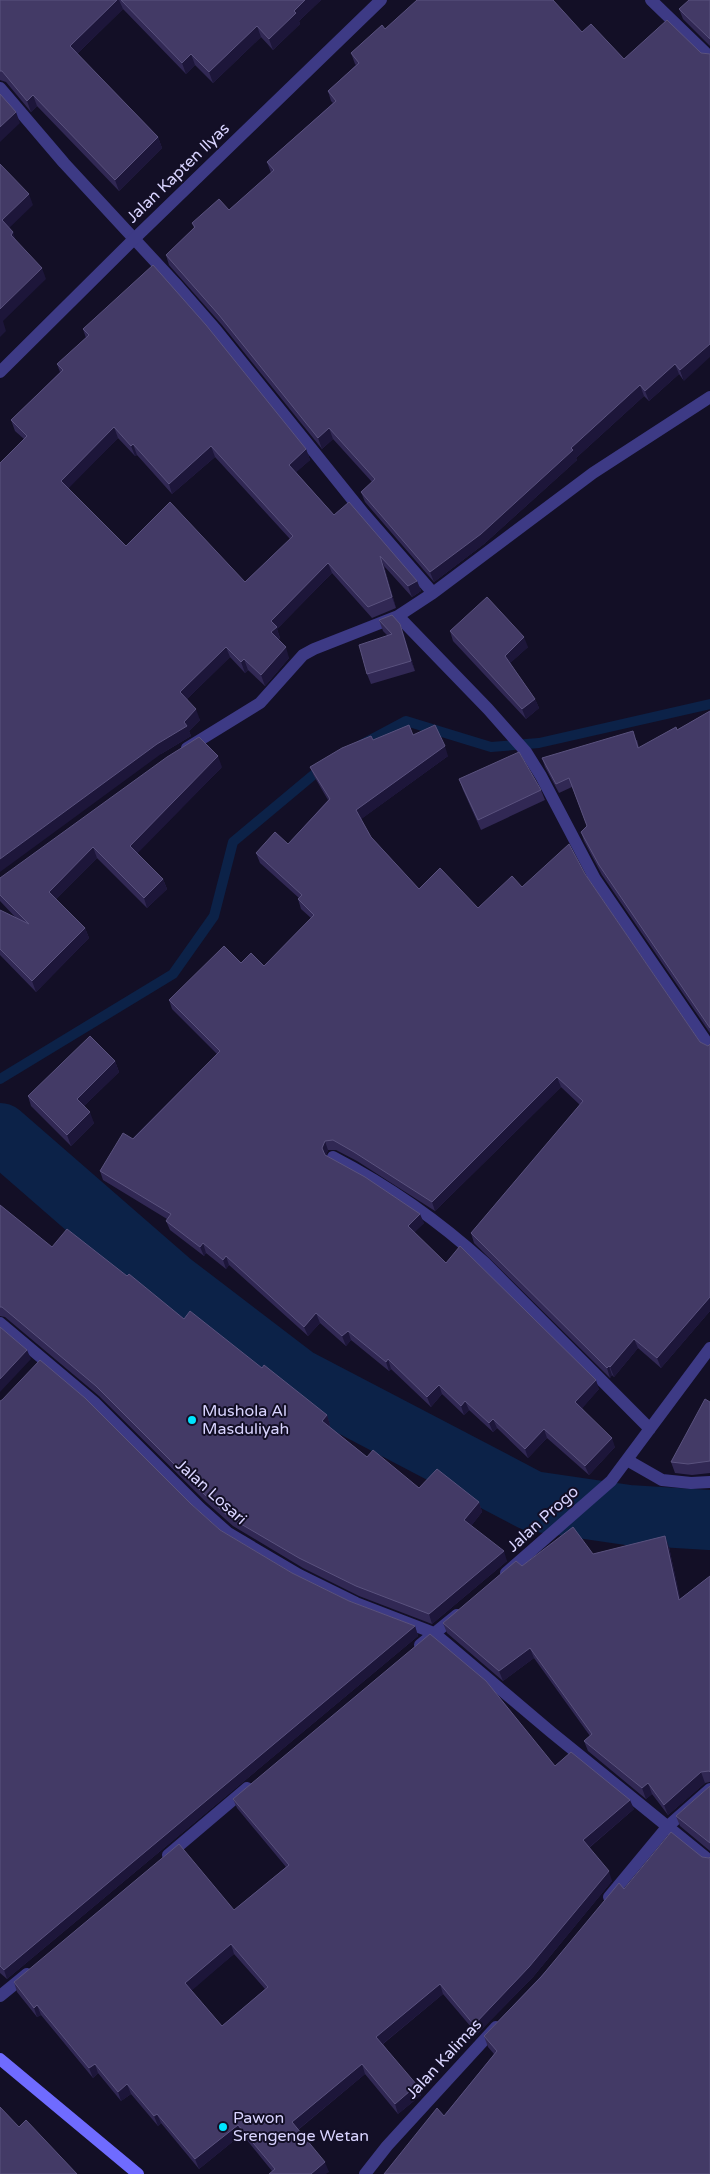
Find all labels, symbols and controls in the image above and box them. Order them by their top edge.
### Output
street label: Jalan Kapten Ilyas [122,119,234,227]
place label: Mushola Al Masduliyah [202,1401,289,1439]
marker: Mushola Al Masduliyah [186,1414,198,1426]
street label: Jalan Losari [171,1455,251,1529]
street label: Jalan Progo [503,1482,583,1556]
street label: Jalan Kalimas [402,2015,486,2103]
place label: Pawon Srengenge Wetan [233,2108,369,2146]
marker: Pawon Srengenge Wetan [217,2121,229,2133]

